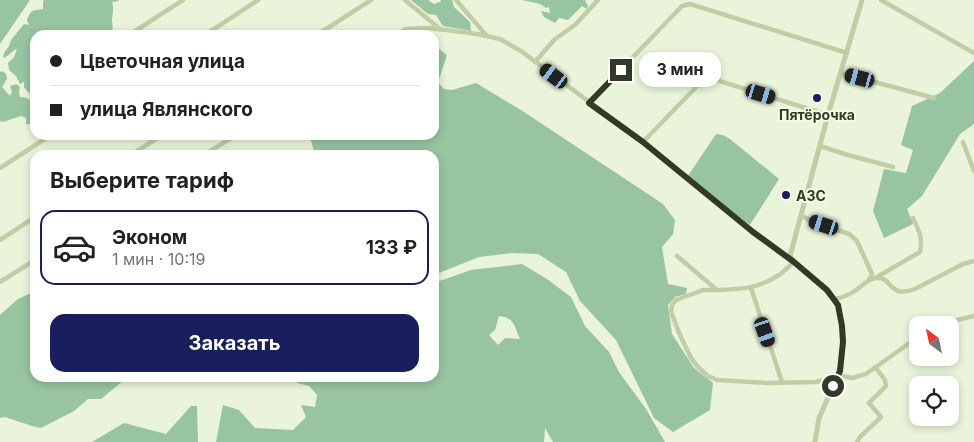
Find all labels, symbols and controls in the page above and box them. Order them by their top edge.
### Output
text: Цветочная улица [80,50,245,73]
callout: 3 мин [638,52,721,88]
route end [610,59,632,81]
text: 3 мин [656,59,704,79]
car [537,61,570,91]
car [843,67,876,89]
car [744,82,777,106]
marker: Пятёрочка [811,92,823,104]
text: улица Являнского [80,98,253,121]
place label: Пятёрочка [779,106,855,123]
text: Выберите тариф [50,167,234,193]
place label: АЗС [796,187,826,204]
marker: АЗС [780,189,792,201]
car [807,213,840,237]
icon: car [52,225,97,270]
text: Эконом [112,226,187,249]
text: 133 ₽ [366,236,417,259]
text: 1 мин · 10:19 [112,249,206,269]
button: Заказать [50,314,419,372]
car [753,315,776,349]
north arrow [909,316,959,366]
map controls [909,316,959,426]
route start [822,375,844,397]
button: locate [909,376,959,426]

